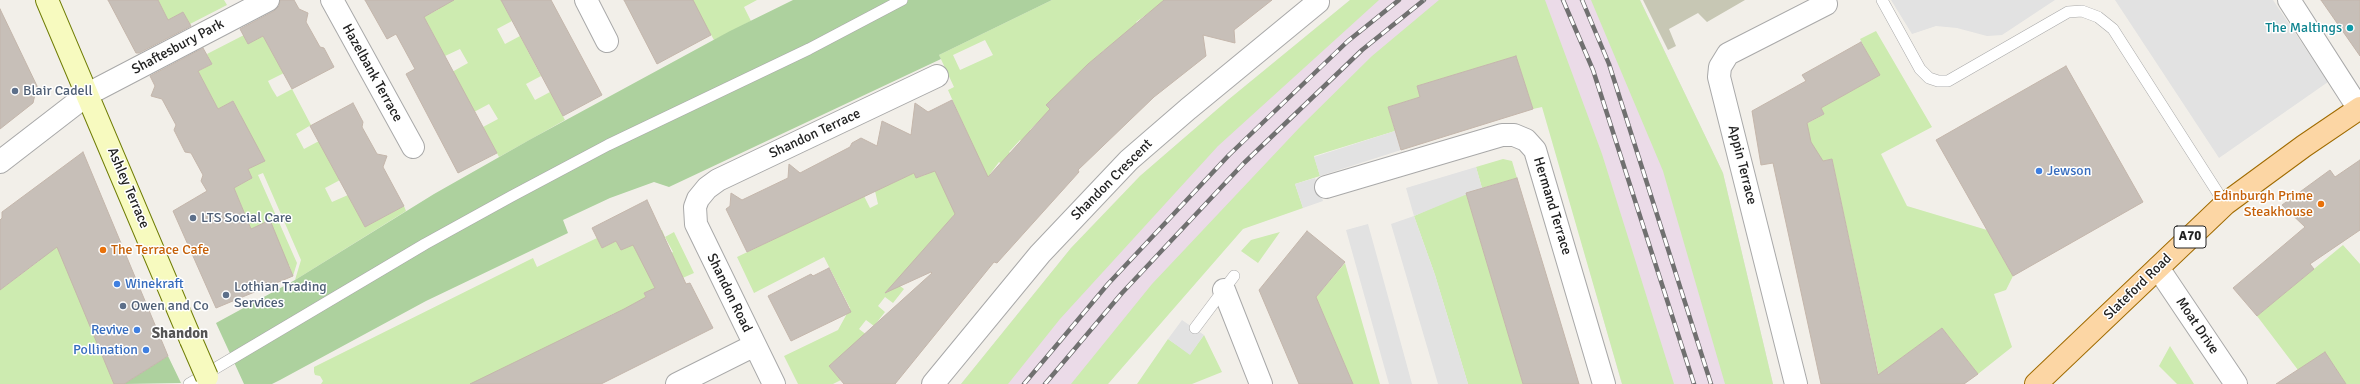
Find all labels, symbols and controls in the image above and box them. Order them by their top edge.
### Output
street label: Shaftesbury Park [129,16,227,78]
place label: The Maltings [2265,20,2342,36]
street label: Hazelbank Terrace [338,21,406,125]
marker: The Maltings [2345,23,2355,33]
place label: Blair Cadell [23,83,93,99]
marker: Blair Cadell [10,86,20,96]
street label: Shandon Terrace [767,105,863,163]
street label: Appin Terrace [1724,123,1760,207]
street label: Shandon Crescent [1068,136,1156,224]
street label: Ashley Terrace [103,145,153,231]
street label: Hermand Terrace [1529,155,1575,257]
place label: Jewson [2047,163,2091,179]
marker: Jewson [2034,166,2044,176]
place label: Edinburgh Prime Steakhouse [2213,188,2313,220]
marker: Edinburgh Prime Steakhouse [2316,199,2326,209]
place label: LTS Social Care [201,210,292,226]
marker: LTS Social Care [188,213,198,223]
road number: A70 [2174,226,2206,248]
place label: The Terrace Cafe [111,242,209,258]
marker: The Terrace Cafe [98,245,108,255]
street label: Slateford Road [2101,250,2175,324]
street label: Shandon Road [703,251,755,335]
place label: Winekraft [125,276,184,292]
marker: Winekraft [112,279,122,289]
place label: Lothian Trading Services [234,279,327,312]
marker: Lothian Trading Services [221,290,231,300]
street label: Moat Drive [2172,294,2222,358]
place label: Owen and Co [131,298,209,314]
marker: Owen and Co [118,301,128,311]
place label: Revive [91,322,129,338]
marker: Revive [132,325,142,335]
district label: Shandon [152,325,208,343]
place label: Pollination [73,342,138,358]
marker: Pollination [141,345,151,355]

